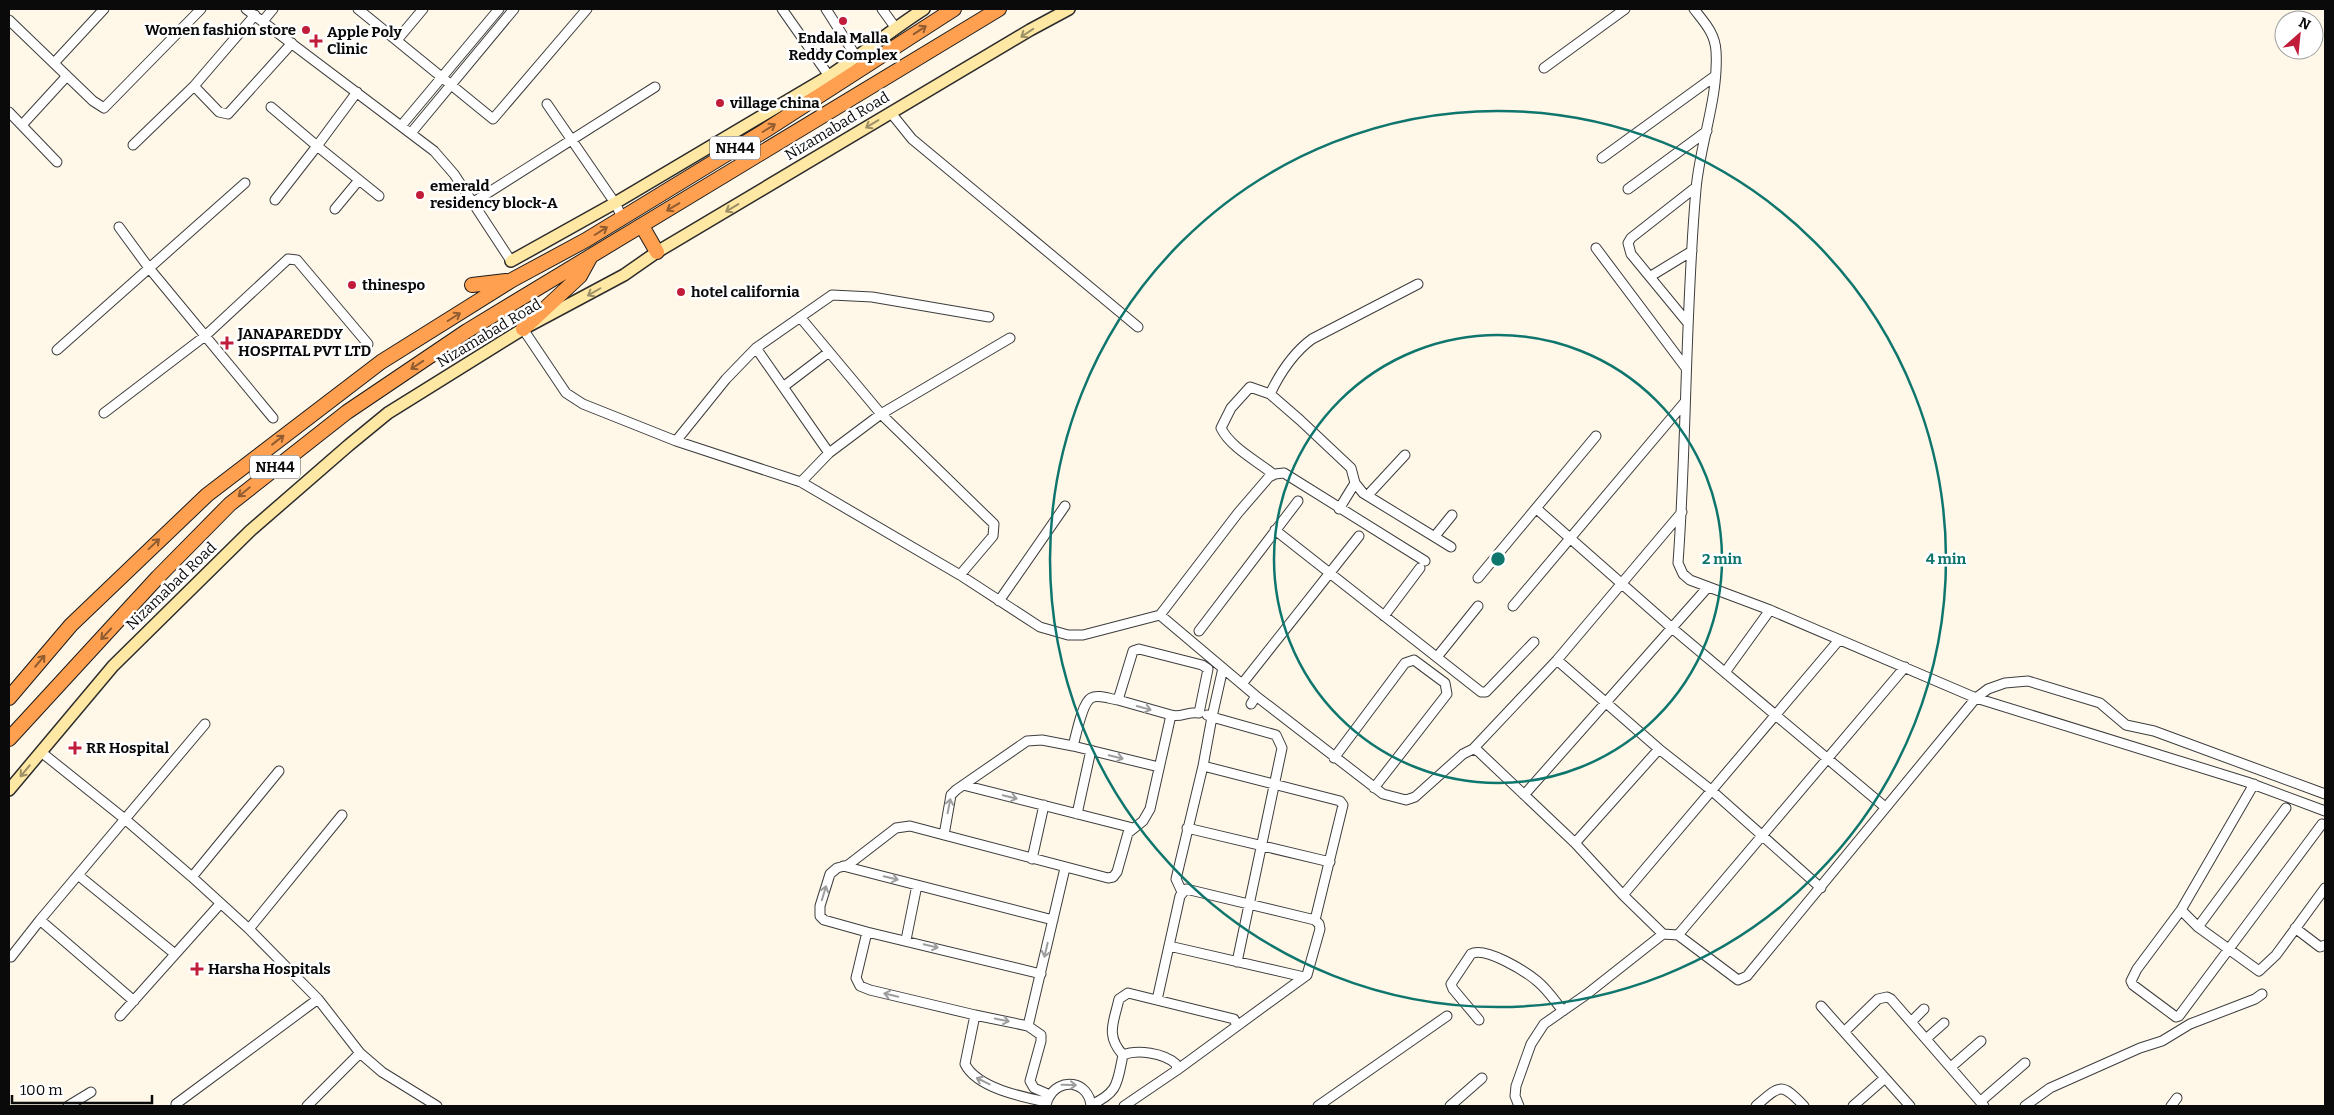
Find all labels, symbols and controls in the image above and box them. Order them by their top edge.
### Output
north arrow [2274,10,2324,60]
text: N [2296,14,2314,34]
marker: Endala Malla Reddy Complex [837,15,849,27]
place label: Women fashion store [145,21,296,39]
place label: Apple Poly Clinic [327,23,402,58]
marker: Women fashion store [300,24,312,36]
one-way arrow [913,25,927,35]
one-way arrow [1020,28,1034,38]
place label: Endala Malla Reddy Complex [788,29,898,64]
marker: Apple Poly Clinic [309,34,323,48]
street label: Nizamabad Road [782,88,892,164]
place label: village china [729,94,820,112]
marker: village china [714,97,726,109]
one-way arrow [865,120,879,130]
one-way arrow [761,122,775,132]
road number: NH44 [710,136,760,160]
place label: emerald residency block-A [430,177,558,212]
marker: emerald residency block-A [414,189,426,201]
one-way arrow [667,202,681,212]
one-way arrow [726,203,740,213]
one-way arrow [593,225,607,235]
place label: thinespo [362,276,426,294]
marker: thinespo [346,279,358,291]
place label: hotel california [691,283,800,301]
marker: hotel california [675,286,687,298]
one-way arrow [587,288,601,298]
street label: Nizamabad Road [434,295,544,371]
one-way arrow [446,311,460,321]
place label: JANAPAREDDY HOSPITAL PVT LTD [237,325,371,360]
marker: JANAPAREDDY HOSPITAL PVT LTD [220,336,234,350]
one-way arrow [410,360,424,370]
one-way arrow [271,434,284,445]
road number: NH44 [250,456,300,478]
one-way arrow [238,487,251,498]
street label: Nizamabad Road [122,538,220,634]
one-way arrow [147,539,160,550]
centre of rings [1489,550,1507,568]
text: 2 min [1702,550,1742,568]
text: 4 min [1926,550,1967,568]
one-way arrow [100,627,112,640]
one-way arrow [35,654,46,667]
one-way arrow [1136,703,1152,713]
place label: RR Hospital [86,739,170,757]
marker: RR Hospital [68,741,82,755]
one-way arrow [1108,753,1124,762]
one-way arrow [19,764,30,777]
one-way arrow [1002,793,1018,802]
one-way arrow [945,799,955,815]
one-way arrow [882,874,898,883]
one-way arrow [820,886,830,902]
one-way arrow [1041,941,1050,957]
one-way arrow [923,942,939,951]
place label: Harsha Hospitals [208,960,331,978]
marker: Harsha Hospitals [190,962,204,976]
one-way arrow [884,990,900,999]
one-way arrow [993,1016,1009,1025]
scale bar [12,1072,152,1104]
one-way arrow [976,1076,991,1086]
one-way arrow [1060,1080,1076,1090]
text: 100 m [20,1081,63,1099]

